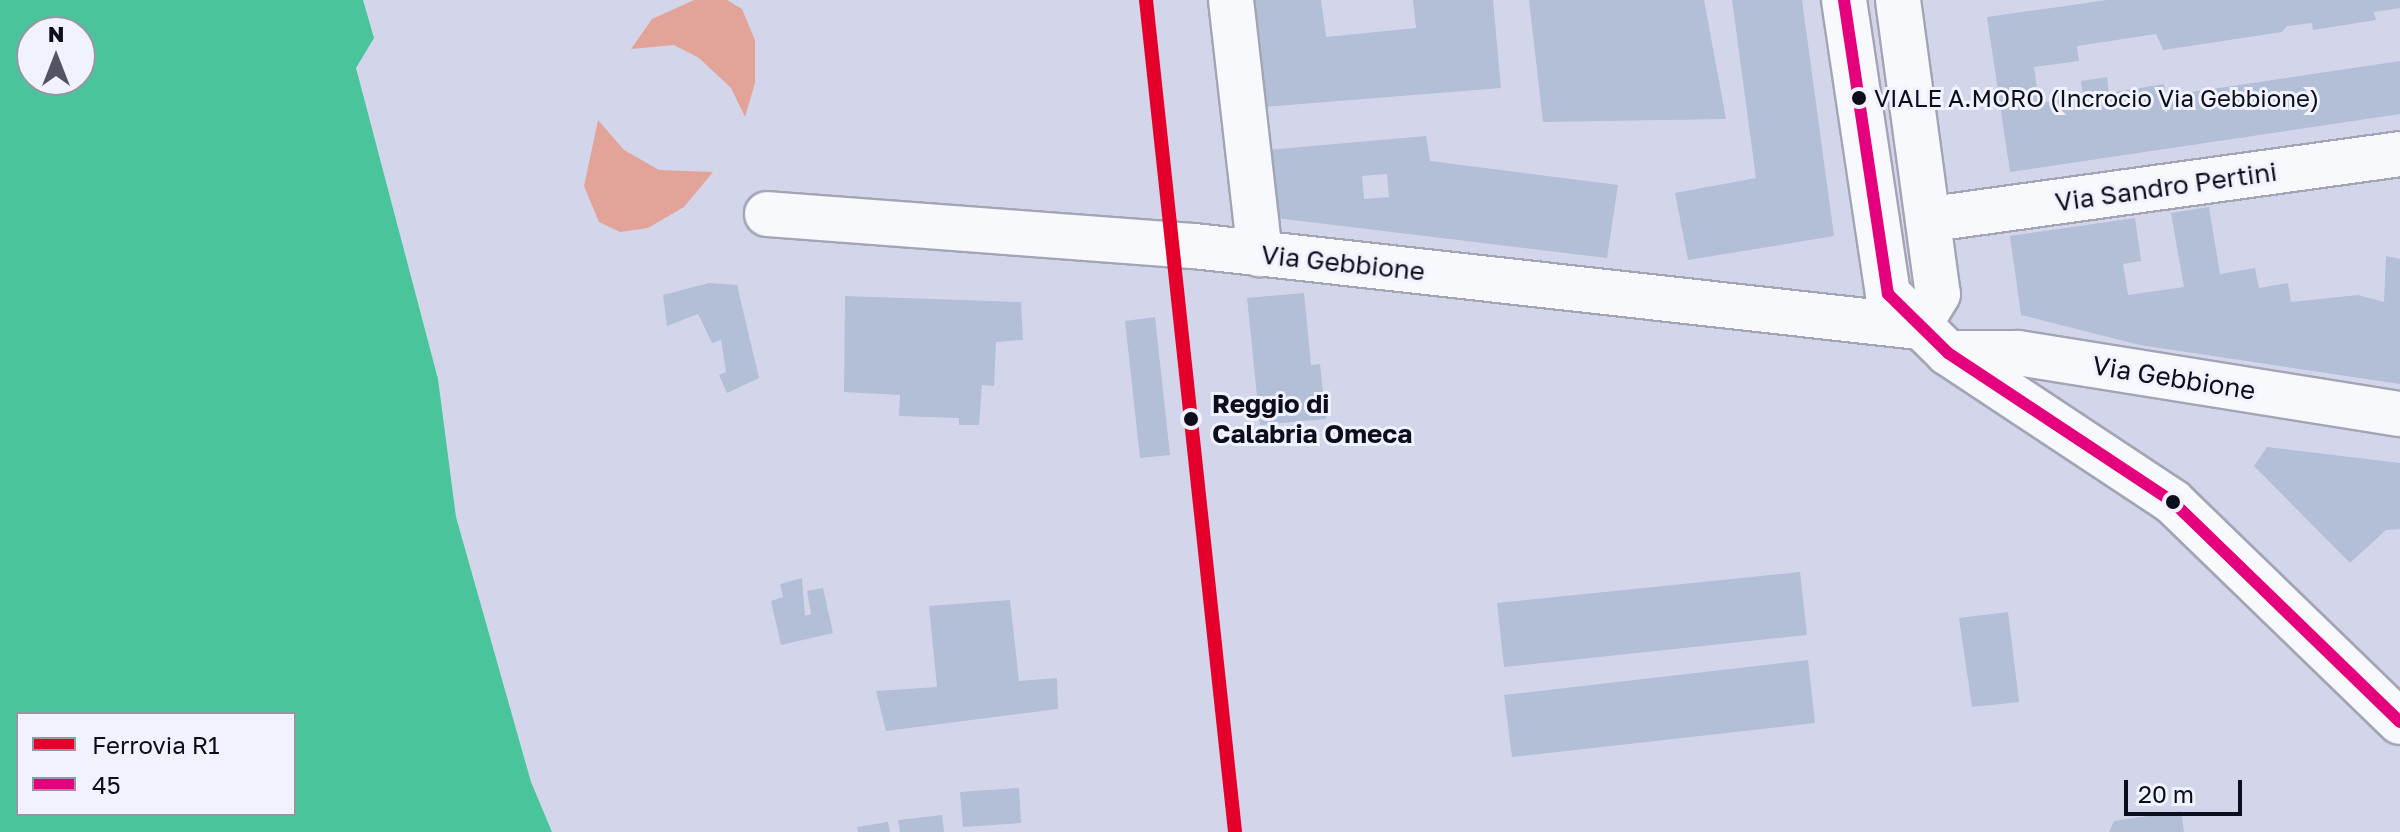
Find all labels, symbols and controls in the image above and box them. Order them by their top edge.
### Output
north arrow [16,16,96,96]
text: N [48,20,64,47]
place label: VIALE A.MORO (Incrocio Via Gebbione) [1874,84,2319,112]
marker: VIALE A.MORO (Incrocio Via Gebbione) [1851,90,1867,106]
street label: Via Sandro Pertini [2053,156,2279,218]
street label: Via Gebbione [1260,239,1426,287]
street label: Via Gebbione [2090,350,2258,406]
place label: Reggio di Calabria Omeca [1212,388,1412,450]
marker: Reggio di Calabria Omeca [1177,405,1205,433]
unlabelled marker [2165,494,2181,510]
legend [16,712,296,816]
text: Ferrovia R1 [92,730,220,759]
scale bar [2128,764,2246,814]
text: 45 [92,770,121,799]
text: 20 m [2138,779,2194,808]

